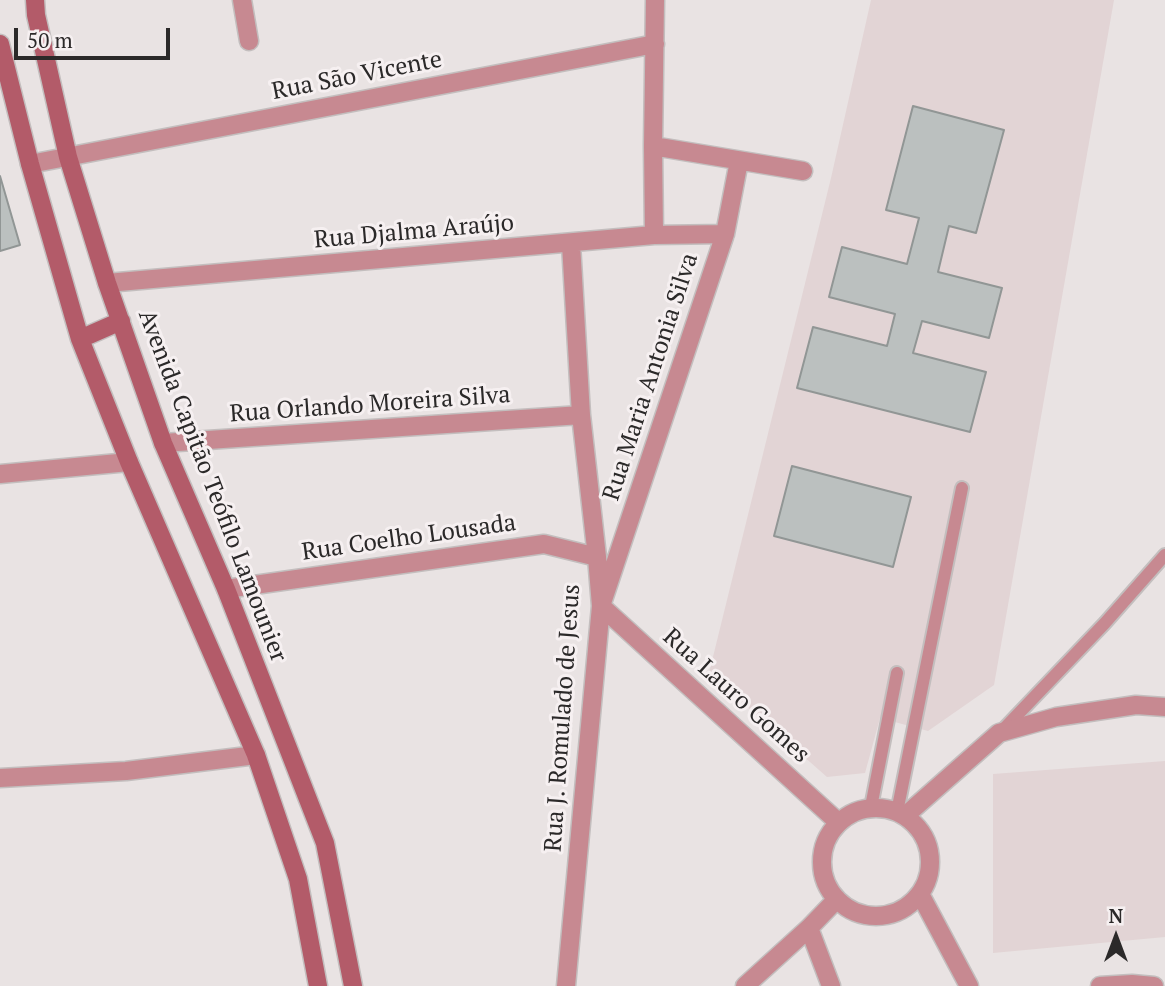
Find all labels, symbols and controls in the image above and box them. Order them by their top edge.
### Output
scale bar [18,14,173,58]
text: 50 m [27,26,73,54]
street label: Rua São Vicente [269,45,445,107]
street label: Rua Djalma Araújo [313,209,515,255]
street label: Rua Maria Antonia Silva [597,250,705,504]
street label: Avenida Capitão Teófilo Lamounier [131,306,293,666]
street label: Rua Orlando Moreira Silva [229,381,511,429]
street label: Rua Coelho Lousada [300,509,518,567]
street label: Rua J. Romulado de Jesus [539,583,587,853]
street label: Rua Lauro Gomes [657,623,815,769]
north arrow [1081,902,1151,972]
text: N [1109,903,1123,928]

